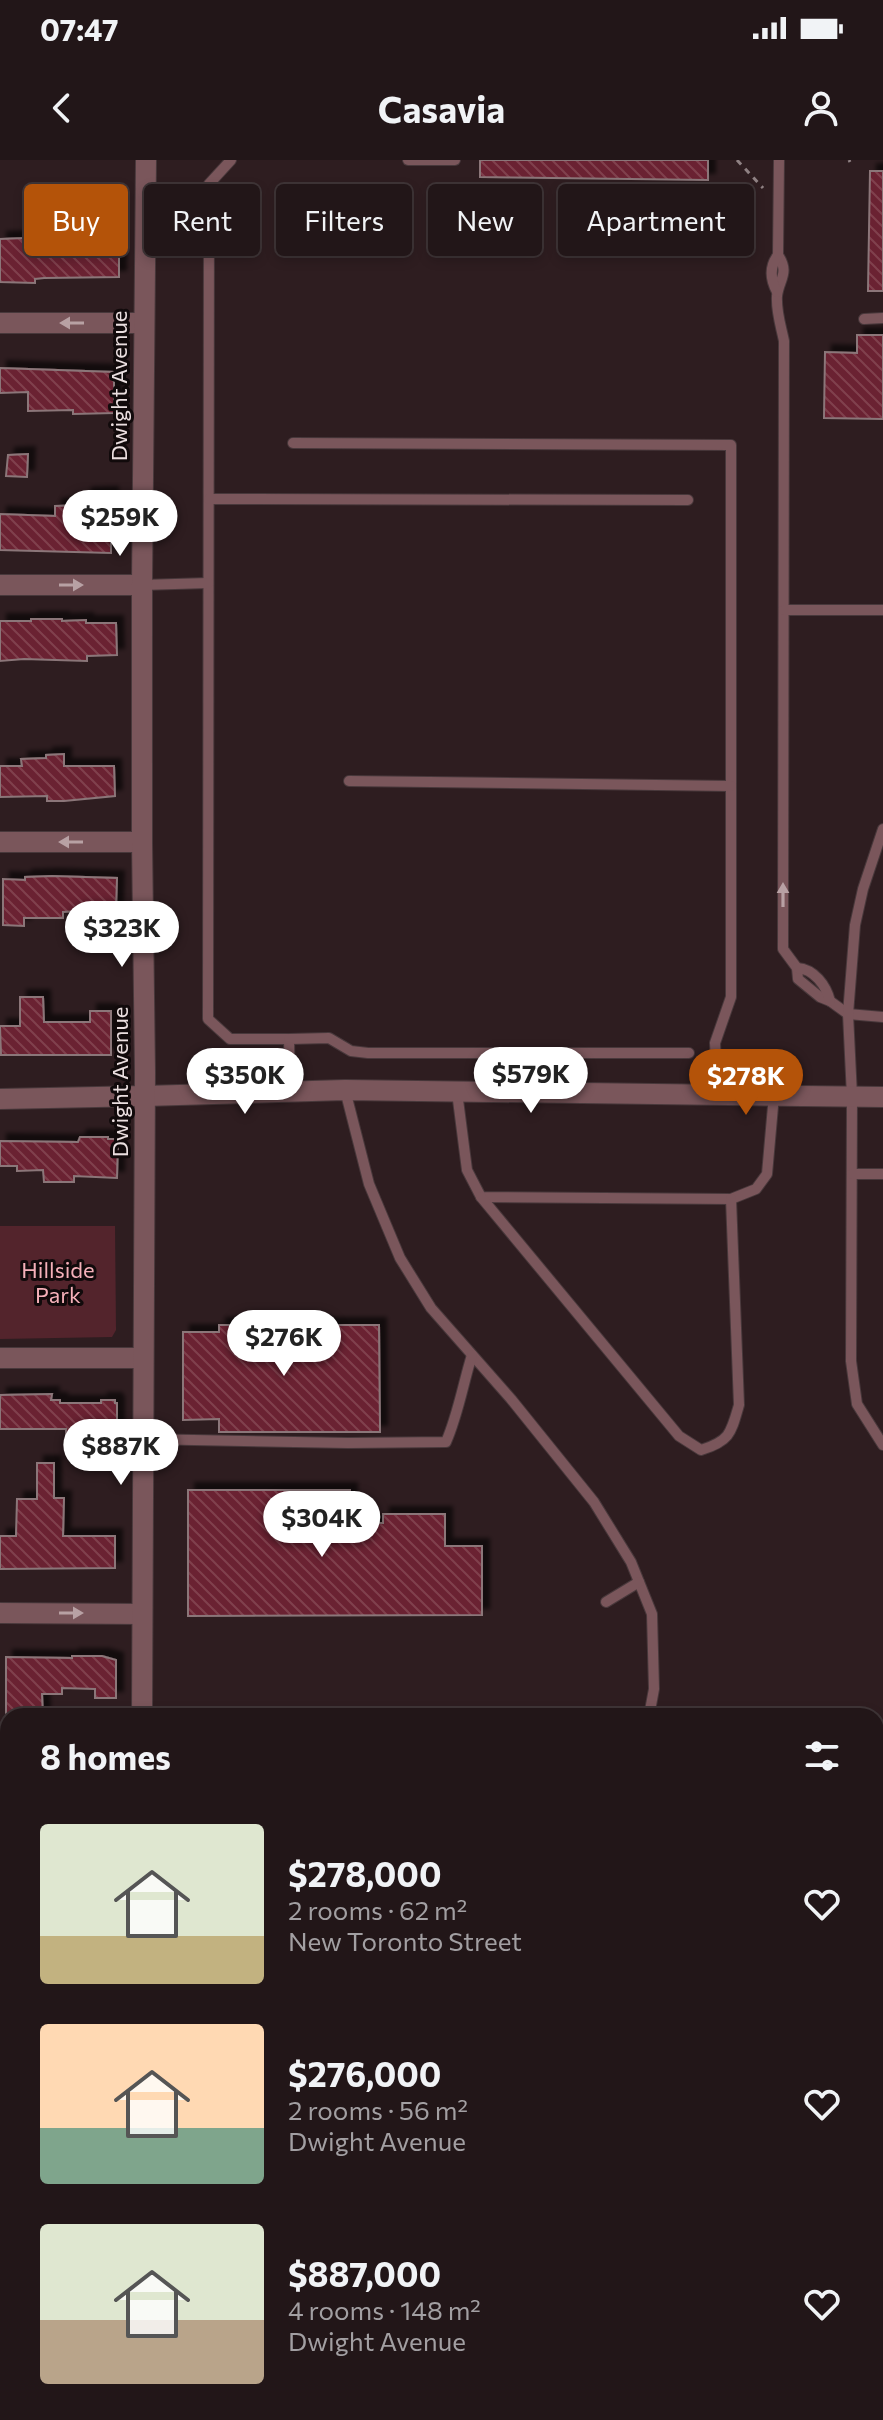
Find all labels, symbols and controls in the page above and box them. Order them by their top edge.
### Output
text: 07:47 [40,10,118,47]
icon: back [40,86,84,130]
text: Casavia [378,86,505,130]
icon: person [799,86,843,130]
chip: Buy [24,184,128,256]
chip: Rent [144,184,260,256]
chip: Filters [276,184,412,256]
chip: New [428,184,542,256]
chip: Apartment [558,184,754,256]
street label: Dwight Avenue [105,311,132,461]
one-way arrow [59,317,84,329]
pin: $259K [64,490,176,558]
text: $259K [80,500,160,531]
one-way arrow [59,579,84,591]
one-way arrow [58,836,83,848]
one-way arrow [777,882,789,907]
pin: $323K [66,901,178,969]
text: $323K [83,911,161,942]
street label: Dwight Avenue [106,1007,133,1157]
pin: $579K [475,1047,587,1115]
pin: $350K [189,1048,301,1116]
pin: $278K [690,1049,802,1117]
text: $579K [492,1057,570,1088]
text: $350K [205,1058,285,1089]
text: $278K [707,1059,785,1090]
park label: Hillside Park [21,1256,95,1308]
pin: $276K [228,1310,340,1378]
text: $276K [245,1320,323,1351]
pin: $887K [65,1419,177,1487]
text: $887K [81,1429,161,1460]
pin: $304K [266,1491,378,1559]
text: $304K [281,1501,363,1532]
one-way arrow [59,1607,84,1619]
icon: filters [800,1734,844,1778]
text: 8 homes [40,1735,171,1777]
text: $278,000 [288,1852,442,1894]
icon: home [104,1856,200,1952]
icon: heart [800,1882,844,1926]
text: 2 rooms · 62 m² [288,1894,467,1925]
text: New Toronto Street [288,1925,522,1956]
text: $276,000 [288,2052,441,2094]
icon: home [104,2056,200,2152]
icon: heart [800,2082,844,2126]
text: 2 rooms · 56 m² [288,2094,468,2125]
text: Dwight Avenue [288,2125,466,2156]
text: $887,000 [288,2252,441,2294]
icon: home [104,2256,200,2352]
icon: heart [800,2282,844,2326]
text: 4 rooms · 148 m² [288,2294,481,2325]
text: Dwight Avenue [288,2325,466,2356]

